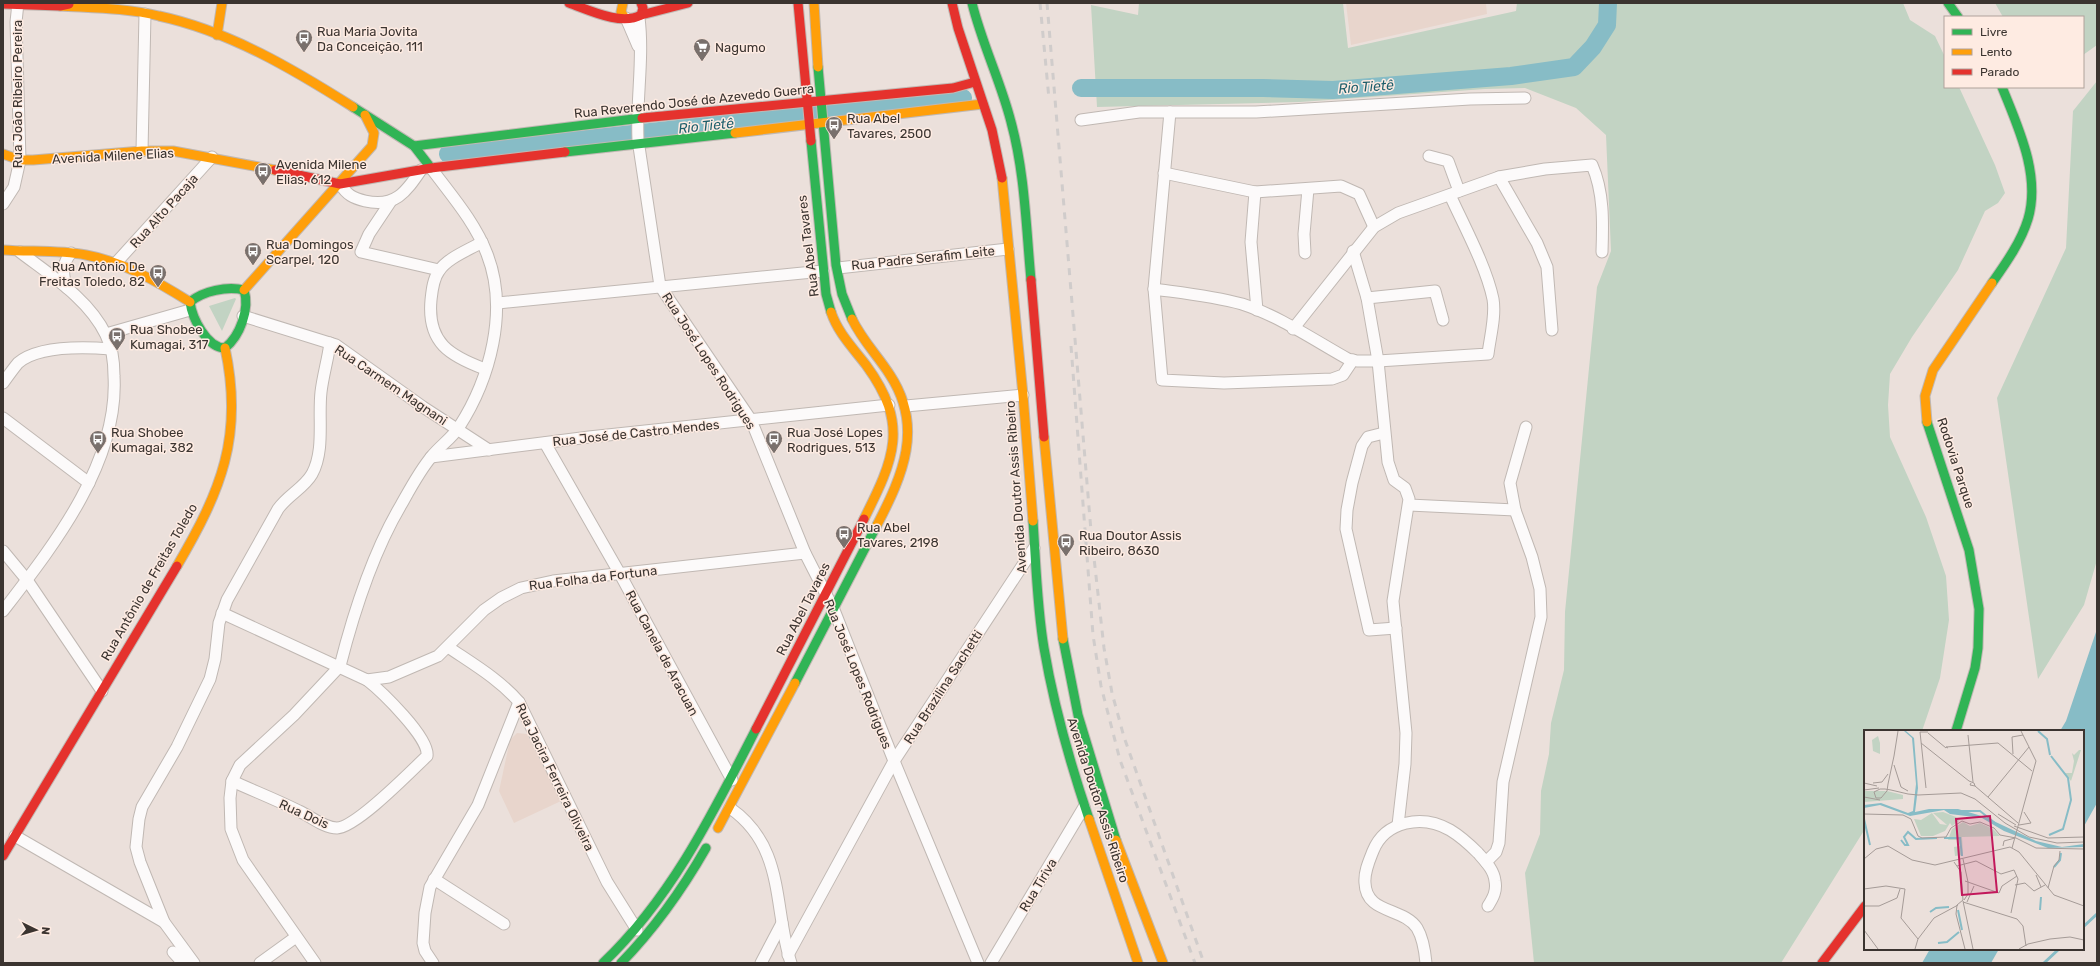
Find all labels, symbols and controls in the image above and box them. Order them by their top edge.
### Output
legend [1944,16,2084,88]
street label: Rua João Ribeiro Pereira [10,20,25,168]
place label: Rua Maria Jovita Da Conceição, 111 [317,24,423,54]
text: Livre [1980,25,2008,39]
bus stop icon: Rua Maria Jovita Da Conceição, 111 [294,28,314,53]
supermarket icon: Nagumo [692,37,712,62]
place label: Nagumo [715,40,766,56]
text: Lento [1980,45,2012,59]
text: Parado [1980,65,2019,79]
water label: Rio Tietê [1338,77,1395,97]
street label: Rua Reverendo José de Azevedo Guerra [573,81,815,121]
place label: Rua Abel Tavares, 2500 [847,111,932,141]
water label: Rio Tietê [677,115,735,137]
bus stop icon: Rua Abel Tavares, 2500 [824,115,844,140]
street label: Avenida Milene Elias [52,145,175,167]
place label: Avenida Milene Elias, 612 [276,157,367,187]
bus stop icon: Avenida Milene Elias, 612 [253,161,273,186]
street label: Rua Alto Pacaja [127,171,201,251]
street label: Rua Abel Tavares [794,194,822,298]
place label: Rua Domingos Scarpel, 120 [266,237,354,267]
bus stop icon: Rua Domingos Scarpel, 120 [243,241,263,266]
street label: Rua Padre Serafim Leite [850,243,996,273]
place label: Rua Antônio De Freitas Toledo, 82 [39,259,145,289]
bus stop icon: Rua Antônio De Freitas Toledo, 82 [148,263,168,288]
street label: Rua José Lopes Rodrigues [658,290,759,433]
place label: Rua Shobee Kumagai, 317 [130,322,209,353]
bus stop icon: Rua Shobee Kumagai, 317 [107,326,127,351]
street label: Rua Carmem Magnani [331,342,450,429]
street label: Avenida Doutor Assis Ribeiro [1002,400,1030,574]
street label: Rodovia Parque [1934,416,1978,510]
street label: Rua José de Castro Mendes [552,417,721,449]
place label: Rua Shobee Kumagai, 382 [111,425,193,456]
place label: Rua José Lopes Rodrigues, 513 [787,425,883,456]
bus stop icon: Rua Shobee Kumagai, 382 [88,429,108,454]
bus stop icon: Rua José Lopes Rodrigues, 513 [764,429,784,454]
street label: Rua Antônio de Freitas Toledo [98,501,200,663]
place label: Rua Abel Tavares, 2198 [857,520,939,550]
bus stop icon: Rua Abel Tavares, 2198 [834,524,854,549]
place label: Rua Doutor Assis Ribeiro, 8630 [1079,528,1182,558]
bus stop icon: Rua Doutor Assis Ribeiro, 8630 [1056,532,1076,557]
street label: Rua Abel Tavares [773,560,833,658]
street label: Rua Folha da Fortuna [528,563,658,593]
street label: Rua Canela de Aracuan [623,588,701,718]
street label: Rua José Lopes Rodrigues [820,597,895,752]
street label: Rua Brazilina Sachetti [901,627,985,747]
street label: Rua Jacira Ferreira Oliveira [513,701,597,853]
street label: Avenida Doutor Assis Ribeiro [1064,715,1132,885]
inset map [1864,730,2084,950]
street label: Rua Dois [277,796,332,832]
street label: Rua Tiriva [1016,856,1060,914]
north arrow [16,910,56,950]
text: N [39,926,52,935]

